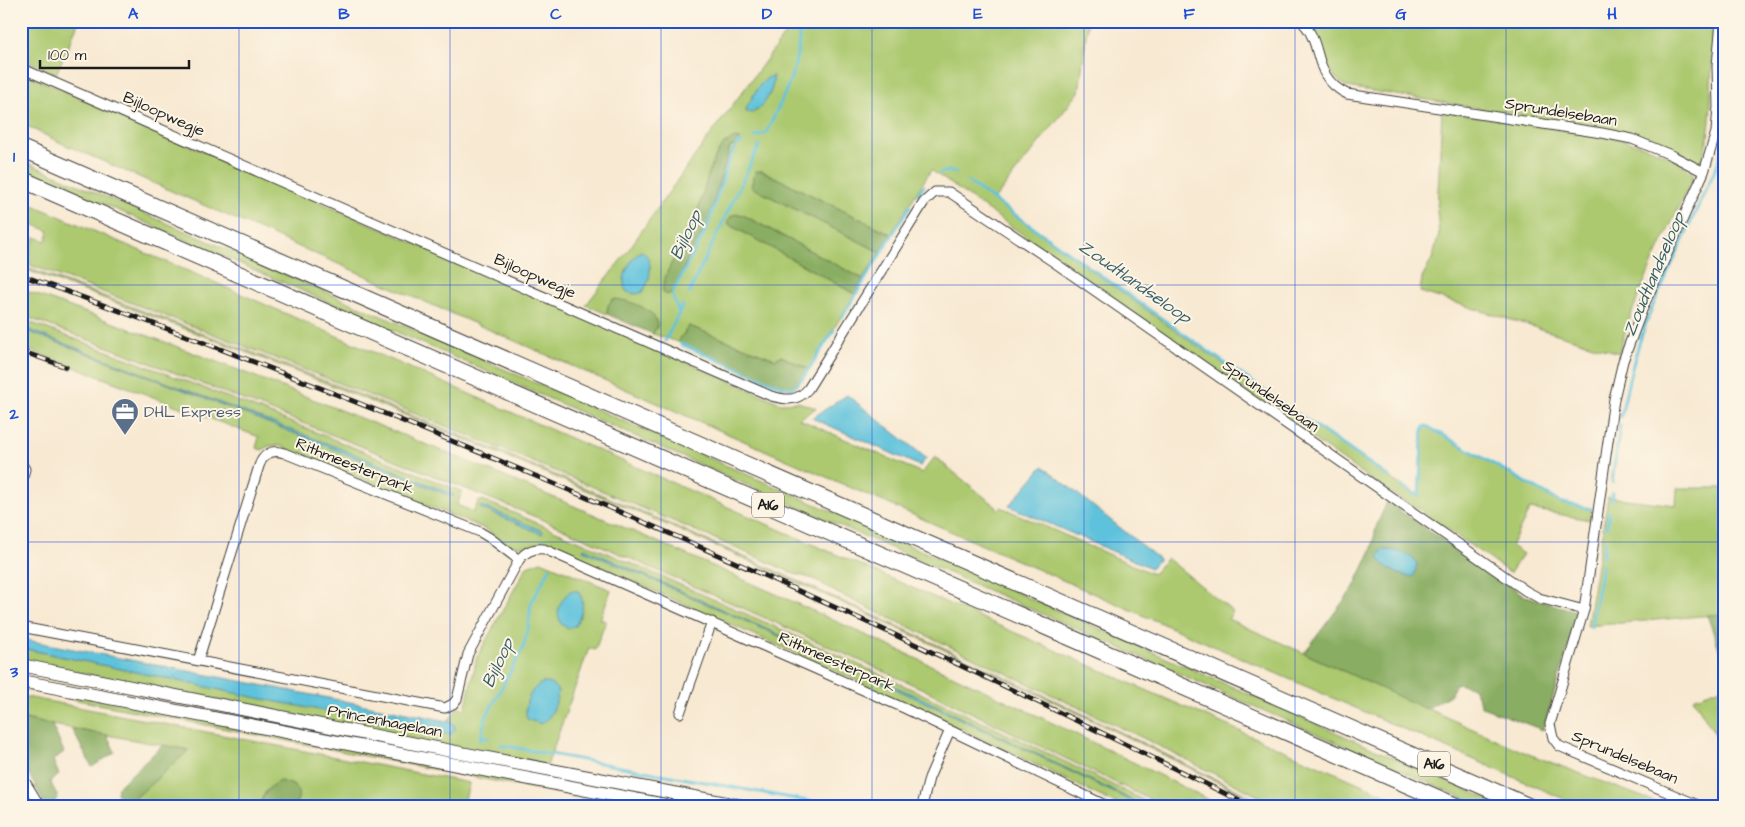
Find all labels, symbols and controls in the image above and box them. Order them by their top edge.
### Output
text: A [128,3,139,25]
text: B [338,3,350,25]
text: C [550,3,562,25]
text: D [762,3,773,25]
text: E [973,3,983,25]
text: F [1183,3,1195,25]
text: G [1395,3,1407,25]
text: H [1607,3,1617,25]
scale bar [40,38,189,70]
text: 100 m [48,45,87,66]
street label: Bijloopwegje [119,86,209,143]
street label: Sprundelsebaan [1503,92,1619,132]
text: 1 [13,146,16,168]
water label: Bijloop [664,204,709,264]
water label: Zoudtlandseloop [1617,207,1692,340]
water label: Zoudtlandseloop [1074,234,1198,331]
street label: Bijloopwegje [490,248,580,305]
street label: Sprundelsebaan [1218,354,1324,438]
office icon: DHL Express [110,397,140,436]
place label: DHL Express [144,401,241,423]
text: 2 [8,403,19,425]
street label: Rithmeesterpark [293,432,418,500]
road number: A16 [752,492,784,518]
street label: Rithmeesterpark [775,626,899,698]
water label: Bijloop [476,632,521,692]
text: 3 [9,661,19,683]
street label: Princenhagelaan [326,699,444,744]
street label: Sprundelsebaan [1568,725,1682,789]
road number: A16 [1418,752,1450,776]

